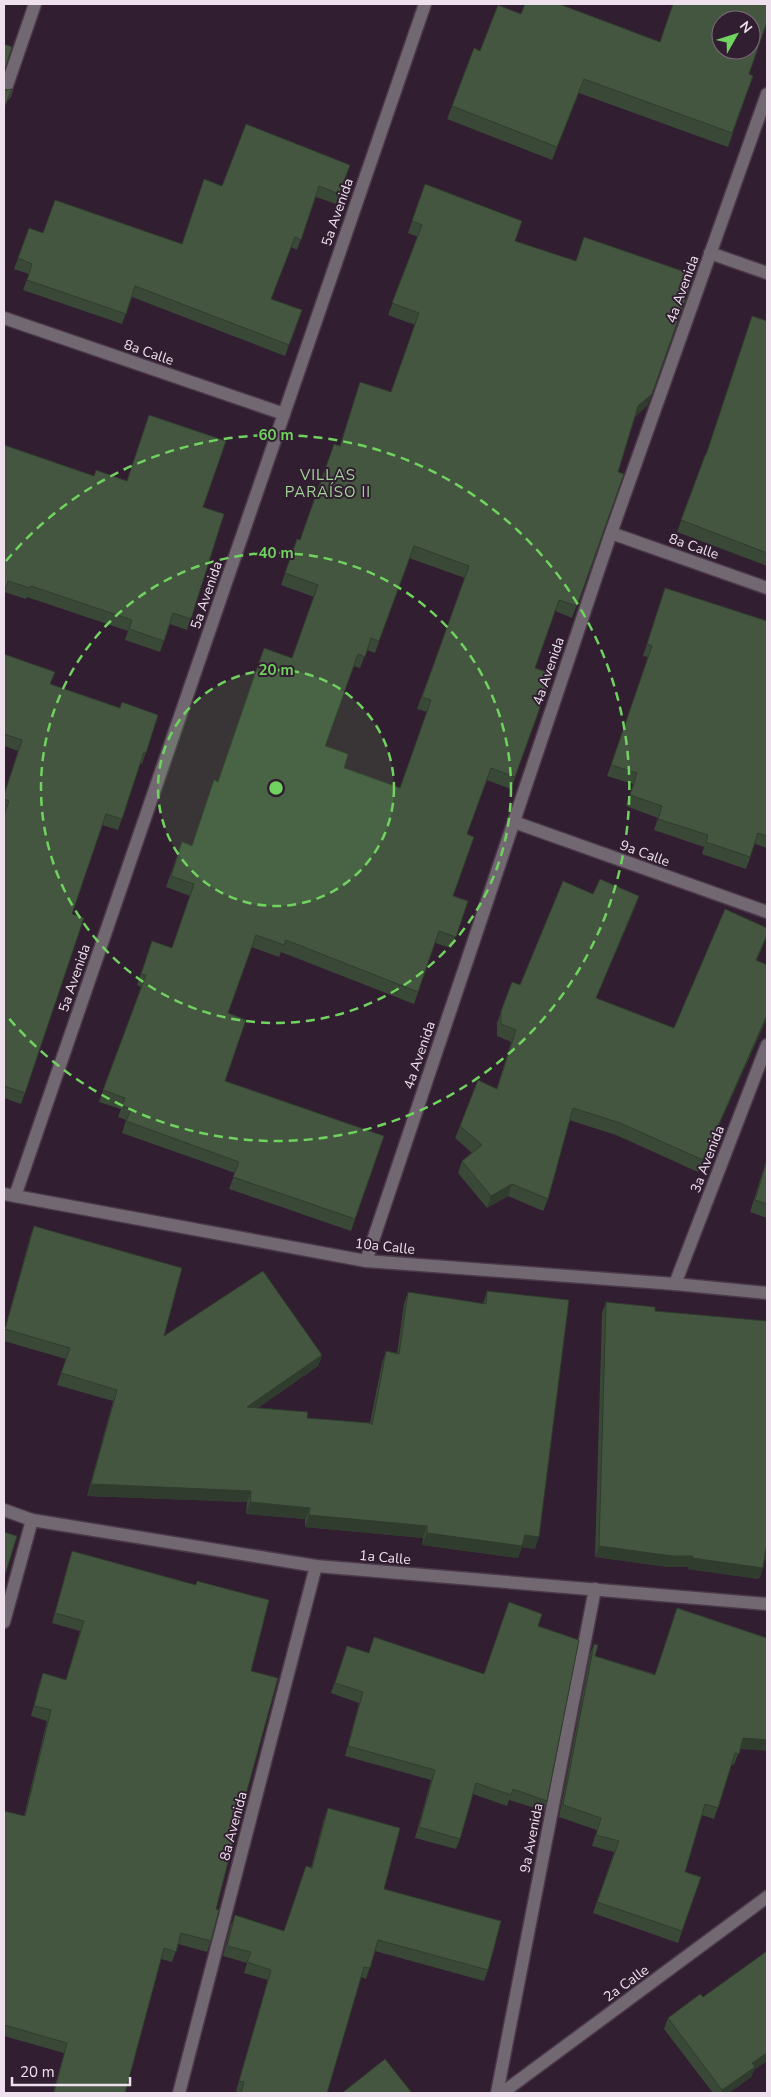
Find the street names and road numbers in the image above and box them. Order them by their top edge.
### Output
street label: 5a Avenida [317,176,358,249]
street label: 4a Avenida [661,253,703,326]
street label: 8a Calle [121,335,176,370]
street label: 8a Calle [666,529,721,564]
street label: 5a Avenida [186,559,227,632]
street label: 4a Avenida [528,635,569,708]
street label: 9a Calle [617,836,672,871]
street label: 5a Avenida [54,942,95,1015]
street label: 4a Avenida [399,1019,440,1092]
street label: 3a Avenida [686,1123,729,1196]
street label: 10a Calle [354,1234,416,1259]
street label: 1a Calle [358,1546,412,1569]
street label: 8a Avenida [215,1790,252,1863]
street label: 9a Avenida [515,1802,548,1875]
street label: 2a Calle [600,1961,653,2006]

